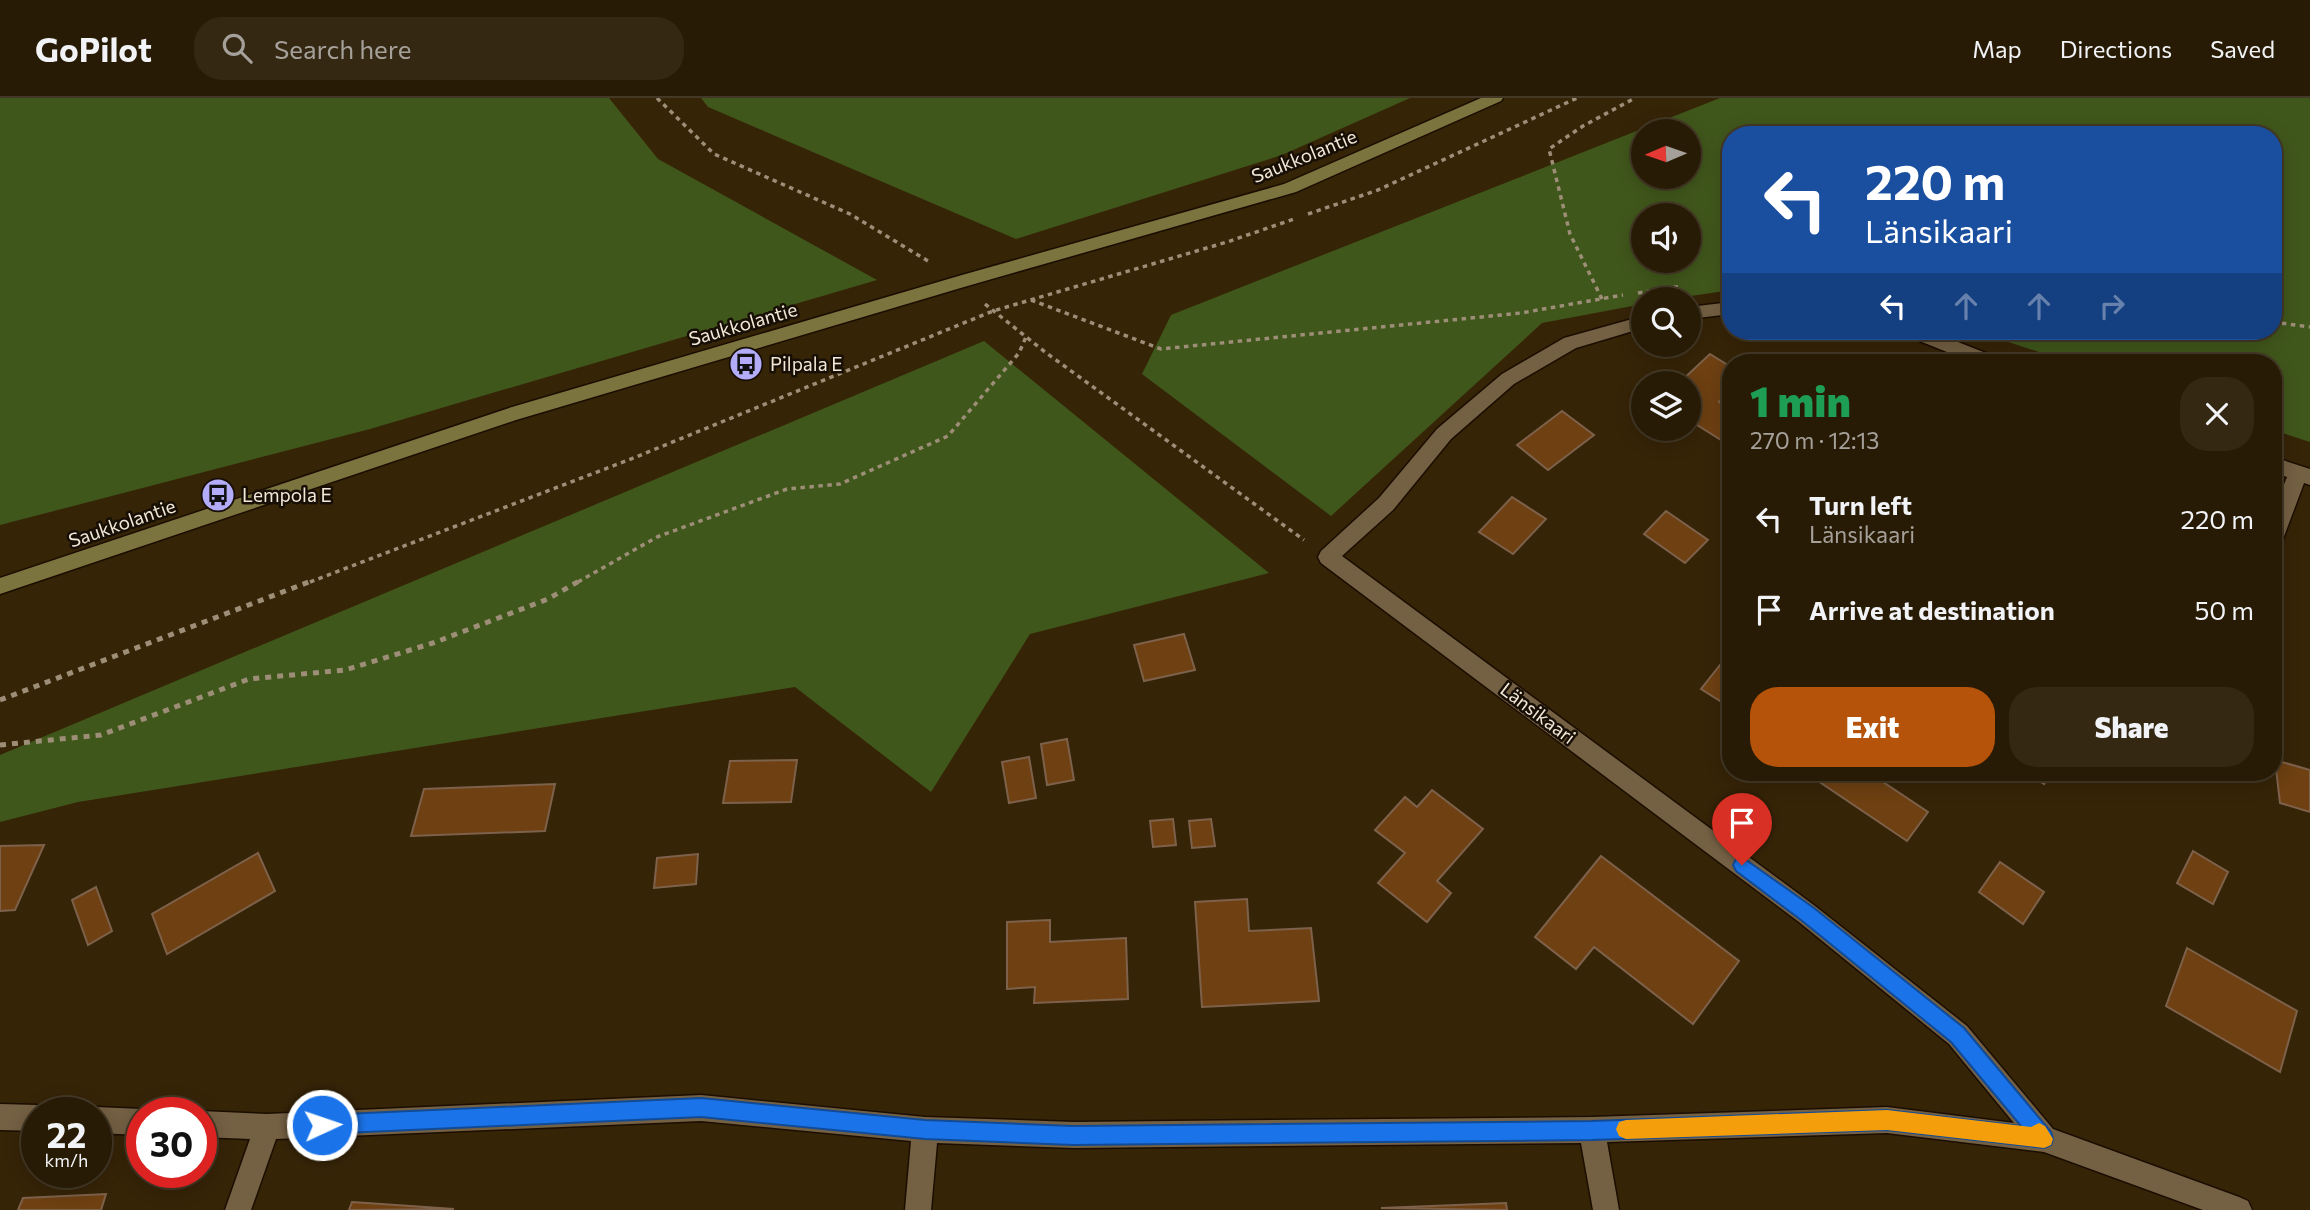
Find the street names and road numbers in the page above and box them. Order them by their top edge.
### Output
street label: Saukkolantie [1248,124,1360,187]
street label: Saukkolantie [686,297,800,350]
street label: Saukkolantie [65,493,178,552]
street label: Länsikaari [1496,677,1580,748]

